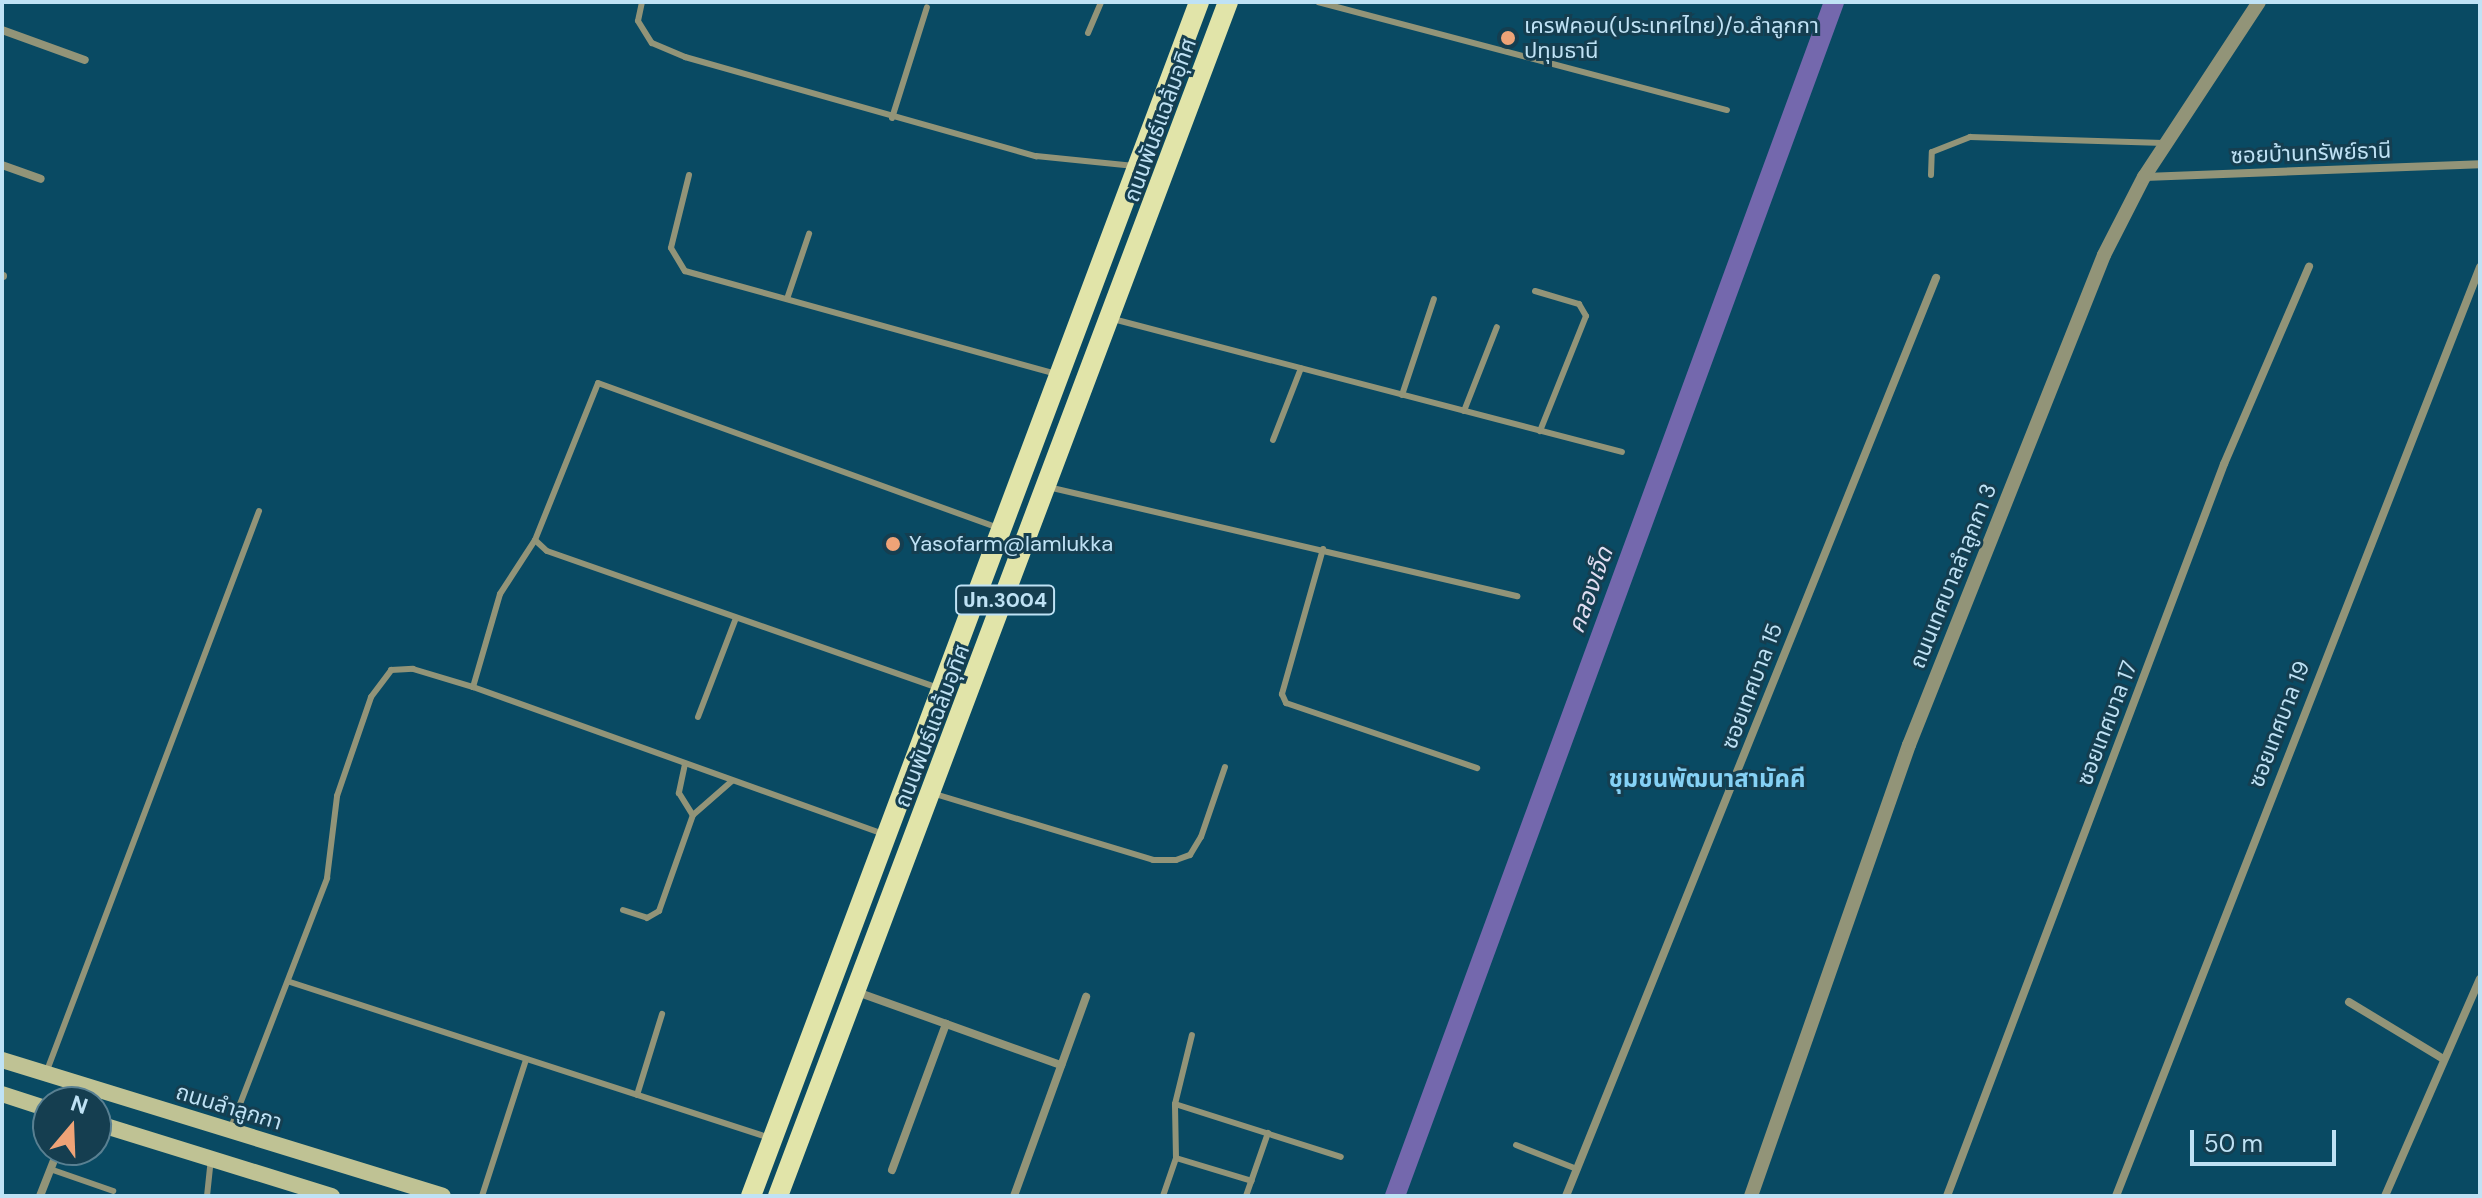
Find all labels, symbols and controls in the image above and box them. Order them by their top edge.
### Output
place label: เครฟคอน(ประเทศไทย)/อ.ลำลูกกา ปทุมธานี [1524,12,1819,64]
marker: เครฟคอน(ประเทศไทย)/อ.ลำลูกกา ปทุมธานี [1499,29,1517,47]
street label: ถนนพันธ์แฉล้มอุทิศ [1118,34,1202,206]
street label: ซอยบ้านทรัพย์ธานี [2230,137,2392,169]
street label: ถนนเทศบาลลำลูกกา 3 [1904,480,2002,672]
place label: Yasofarm@lamlukka [909,531,1113,557]
marker: Yasofarm@lamlukka [884,535,902,553]
water label: คลองเจ็ด [1561,543,1619,637]
road number: ปท.3004 [955,584,1055,616]
street label: ซอยเทศบาล 15 [1716,619,1788,753]
street label: ถนนพันธ์แฉล้มอุทิศ [889,641,975,811]
street label: ซอยเทศบาล 17 [2071,657,2143,789]
street label: ซอยเทศบาล 19 [2243,657,2315,791]
district label: ชุมชนพัฒนาสามัคคี [1608,765,1806,793]
street label: ถนนลำลูกกา [173,1078,285,1136]
north arrow [32,1086,112,1166]
text: N [67,1088,92,1121]
scale bar [2194,1114,2340,1164]
text: 50 m [2204,1128,2263,1159]

